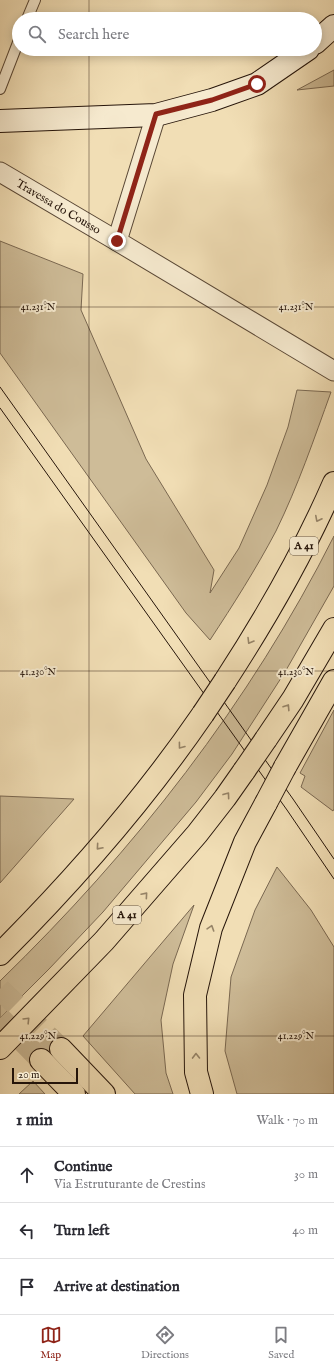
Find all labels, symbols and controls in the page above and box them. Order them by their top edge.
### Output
search box [12,12,322,56]
icon: search [26,23,48,45]
text: Search here [58,25,129,44]
route start [248,75,266,93]
street label: Travessa do Cousso [13,176,104,238]
route end [108,232,126,250]
text: 41.231°N [21,301,56,314]
text: 41.231°N [279,301,314,314]
one-way arrow [315,515,322,522]
road number: A 41 [290,537,318,555]
one-way arrow [248,637,255,644]
text: 41.230°N [20,666,56,679]
text: 41.230°N [278,666,314,679]
one-way arrow [282,704,290,711]
one-way arrow [178,742,185,749]
one-way arrow [222,792,229,799]
one-way arrow [96,842,104,850]
one-way arrow [140,892,147,900]
road number: A 41 [113,906,141,924]
one-way arrow [207,925,215,932]
one-way arrow [22,1017,30,1025]
text: 41.229°N [20,1030,57,1043]
text: 41.229°N [278,1030,315,1043]
one-way arrow [192,1053,200,1059]
scale bar [12,1066,78,1085]
text: 20 m [18,1068,39,1082]
text: 1 min [16,1110,53,1131]
text: Walk · 70 m [256,1112,318,1129]
text: Continue [54,1157,112,1176]
icon: ahead [16,1164,38,1186]
text: 30 m [294,1166,318,1183]
text: Via Estruturante de Crestins [54,1176,205,1193]
icon: left [16,1220,38,1242]
text: Turn left [54,1221,110,1240]
text: 40 m [292,1222,318,1239]
icon: arrive [16,1276,38,1298]
text: Arrive at destination [54,1277,180,1296]
tab: Map [40,1324,62,1362]
tab: Directions [141,1324,189,1362]
tab: Saved [268,1324,294,1362]

